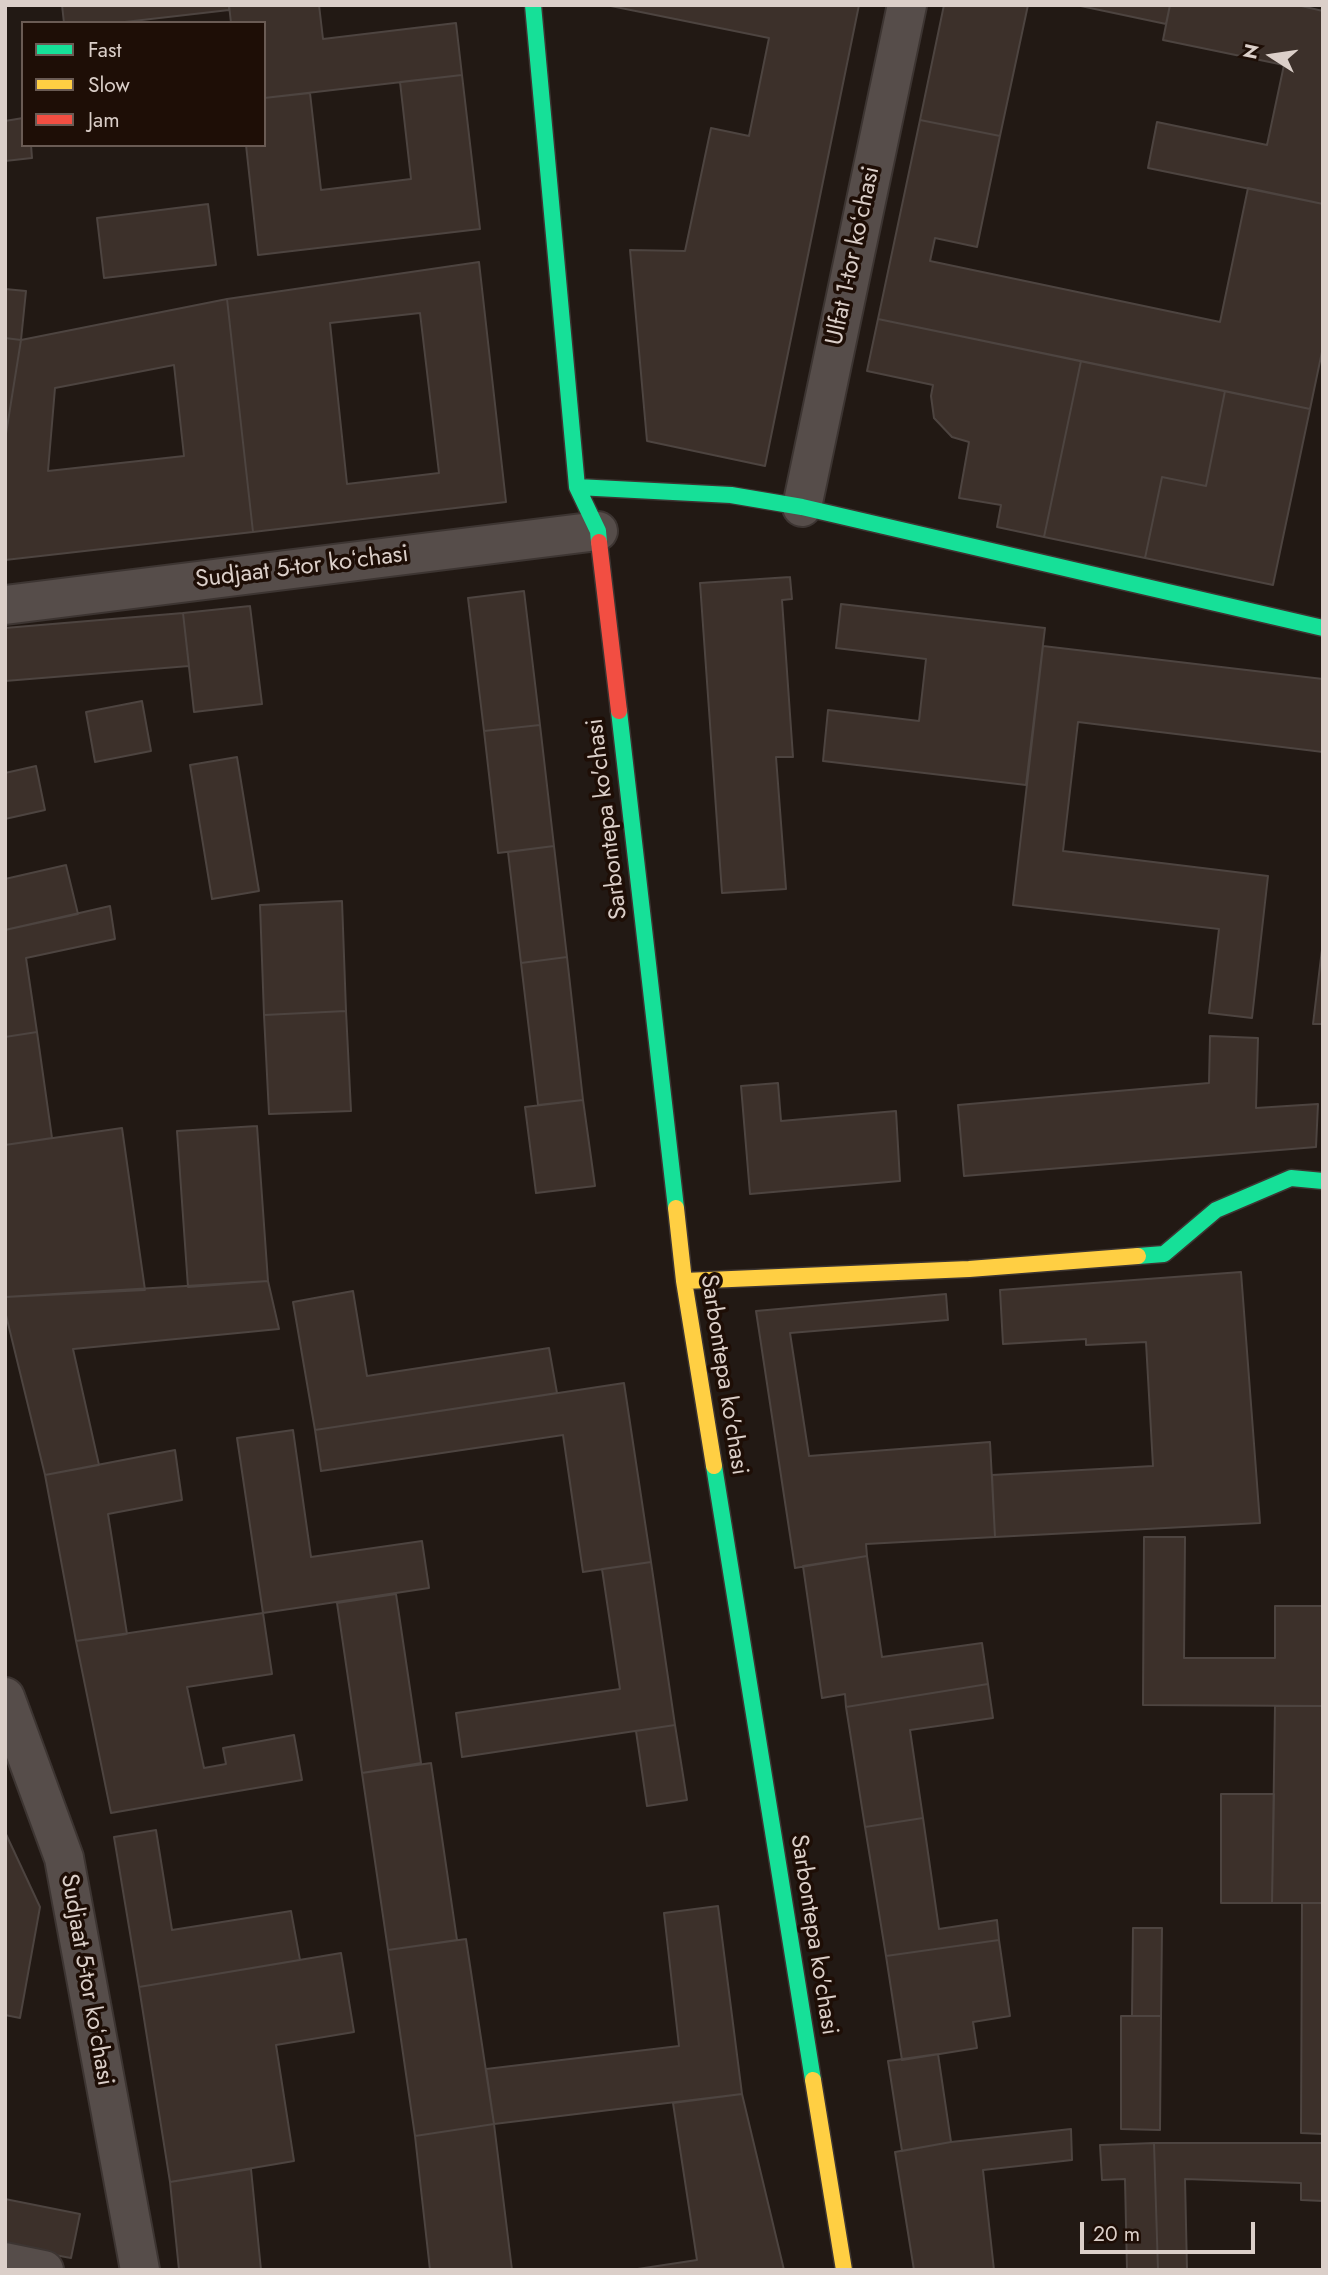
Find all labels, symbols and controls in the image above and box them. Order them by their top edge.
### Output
legend [21,21,266,147]
north arrow [1237,21,1307,91]
text: Fast [88,35,121,65]
text: N [1236,41,1266,62]
text: Slow [88,70,130,100]
text: Jam [88,105,120,135]
street label: Ulfat 1-tor koʻchasi [821,164,887,348]
street label: Sudjaat 5-tor koʻchasi [194,541,410,595]
street label: Sarbontepa ko'chasi [581,717,635,921]
street label: Sarbontepa ko'chasi [693,1273,753,1477]
street label: Sarbontepa ko'chasi [783,1833,843,2037]
street label: Sudjaat 5-tor koʻchasi [53,1872,119,2088]
scale bar [1083,2208,1258,2252]
text: 20 m [1093,2219,1140,2249]

